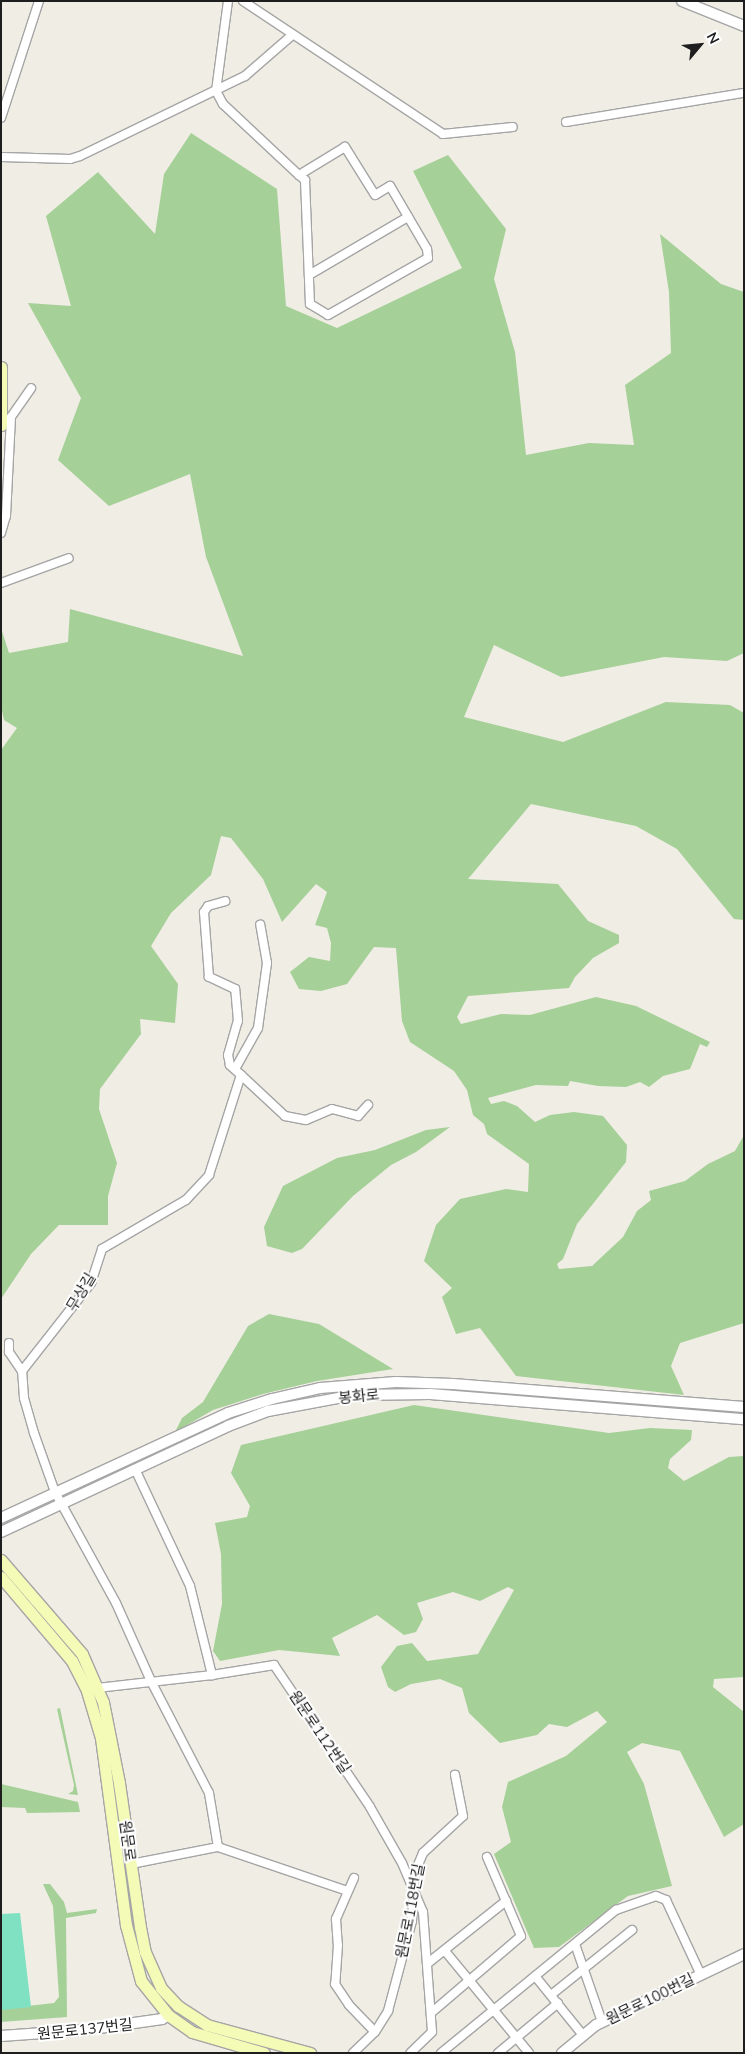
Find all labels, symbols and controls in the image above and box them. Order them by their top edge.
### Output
north arrow [675,20,725,70]
text: N [703,29,724,47]
street label: 무상길 [63,1270,99,1314]
street label: 봉화로 [337,1385,381,1407]
street label: 원문로112번길 [286,1687,354,1777]
street label: 원문로 [116,1819,140,1863]
street label: 원문로118번길 [392,1862,428,1960]
street label: 원문로100번길 [603,1970,697,2028]
street label: 원문로137번길 [36,2015,134,2043]

